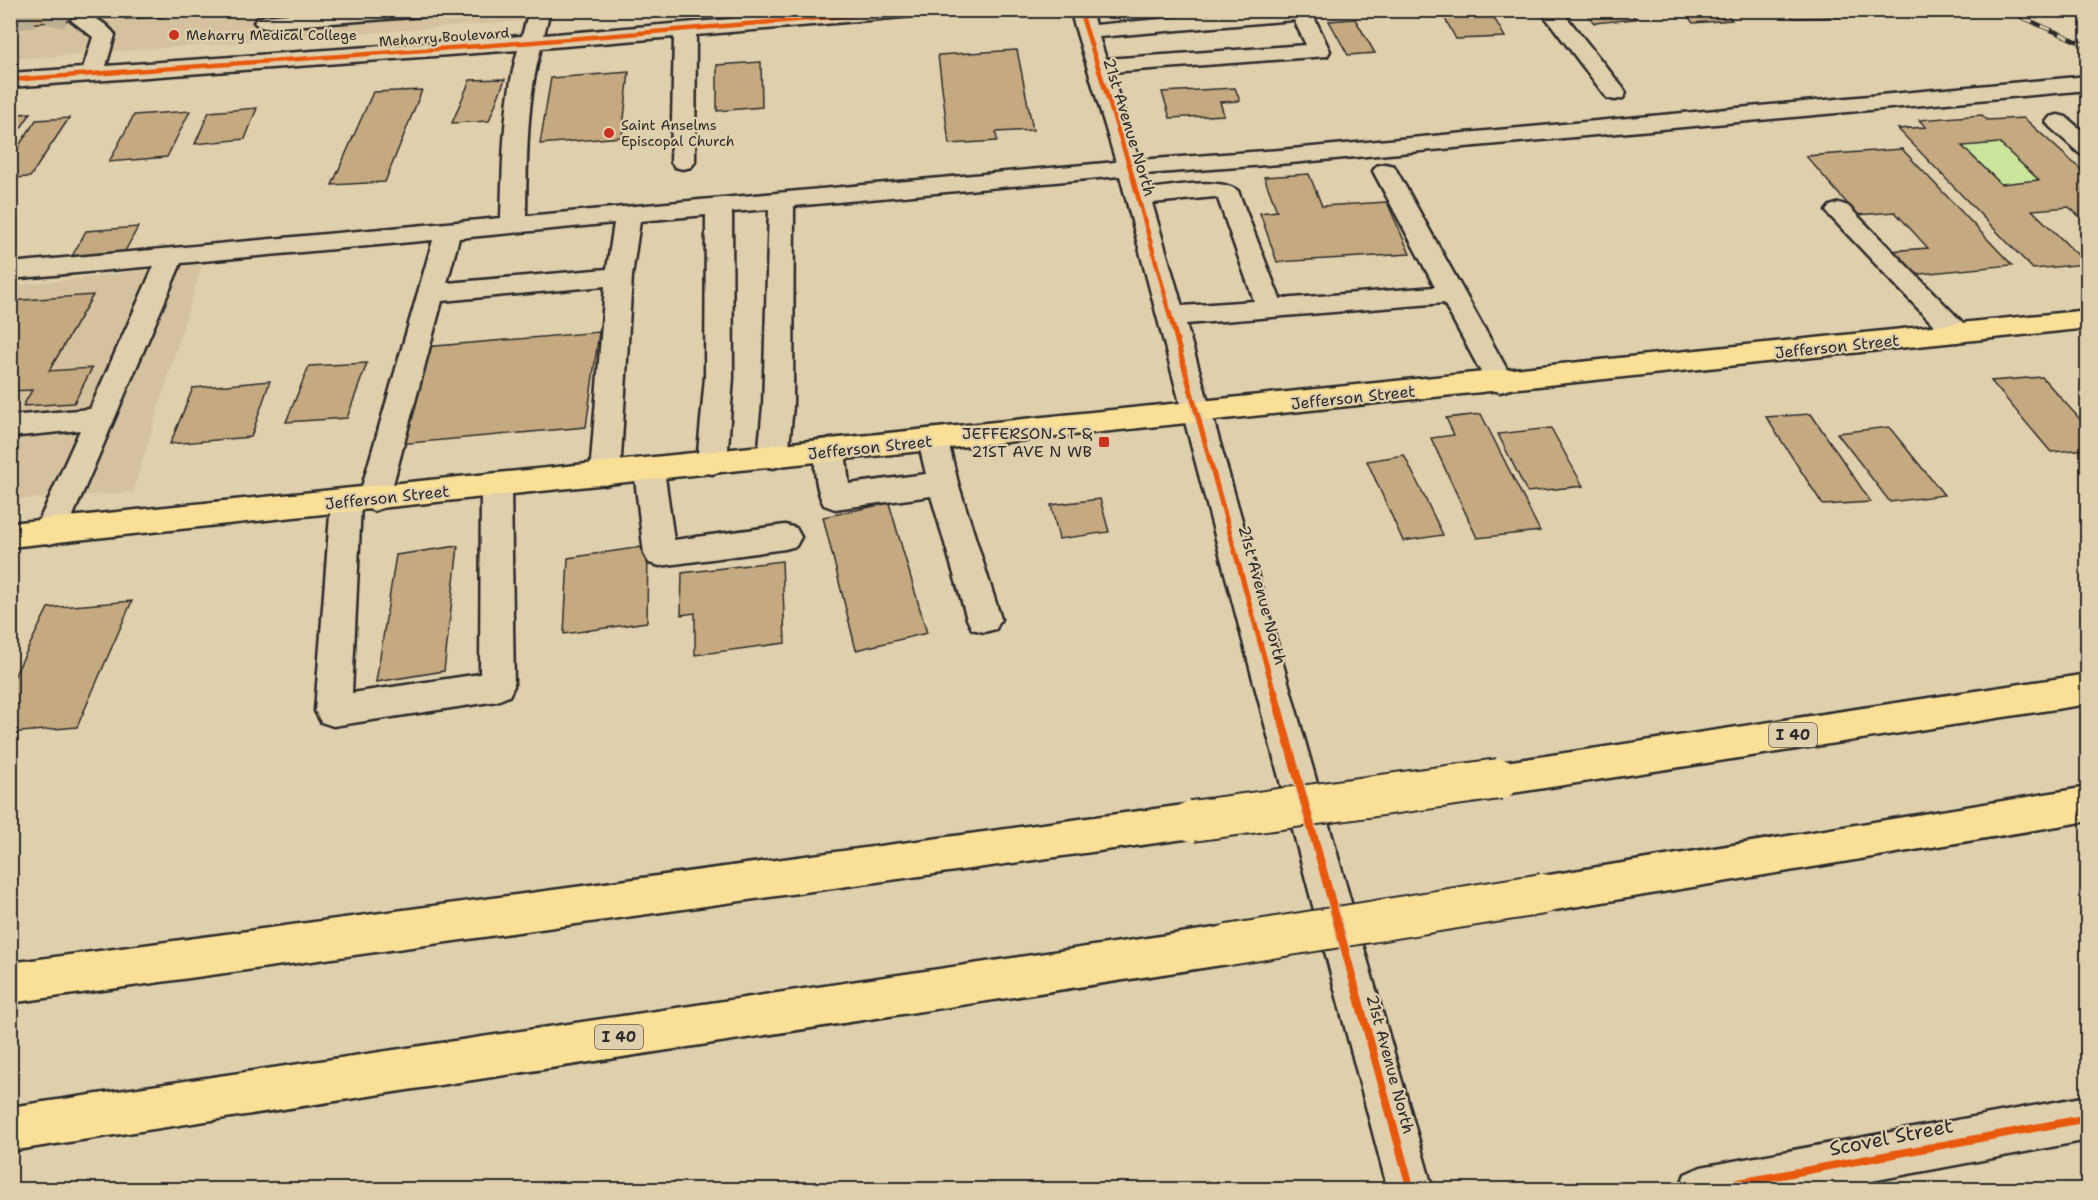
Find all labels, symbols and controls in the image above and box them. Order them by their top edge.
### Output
street label: Meharry Boulevard [378,23,510,51]
place label: Meharry Medical College [186,26,357,44]
marker: Meharry Medical College [167,28,181,42]
street label: 21st Avenue North [1098,55,1161,199]
place label: Saint Anselms Episcopal Church [621,116,735,150]
marker: Saint Anselms Episcopal Church [602,126,616,140]
street label: Jefferson Street [1774,330,1900,363]
street label: Jefferson Street [1290,381,1416,414]
place label: JEFFERSON ST & 21ST AVE N WB [962,423,1093,462]
street label: Jefferson Street [807,431,933,464]
marker: JEFFERSON ST & 21ST AVE N WB [1097,435,1111,449]
street label: Jefferson Street [324,481,450,514]
street label: 21st Avenue North [1234,523,1291,667]
road number: I 40 [1769,723,1817,747]
street label: 21st Avenue North [1362,992,1419,1136]
road number: I 40 [595,1025,643,1049]
street label: Scovel Street [1827,1112,1955,1162]

